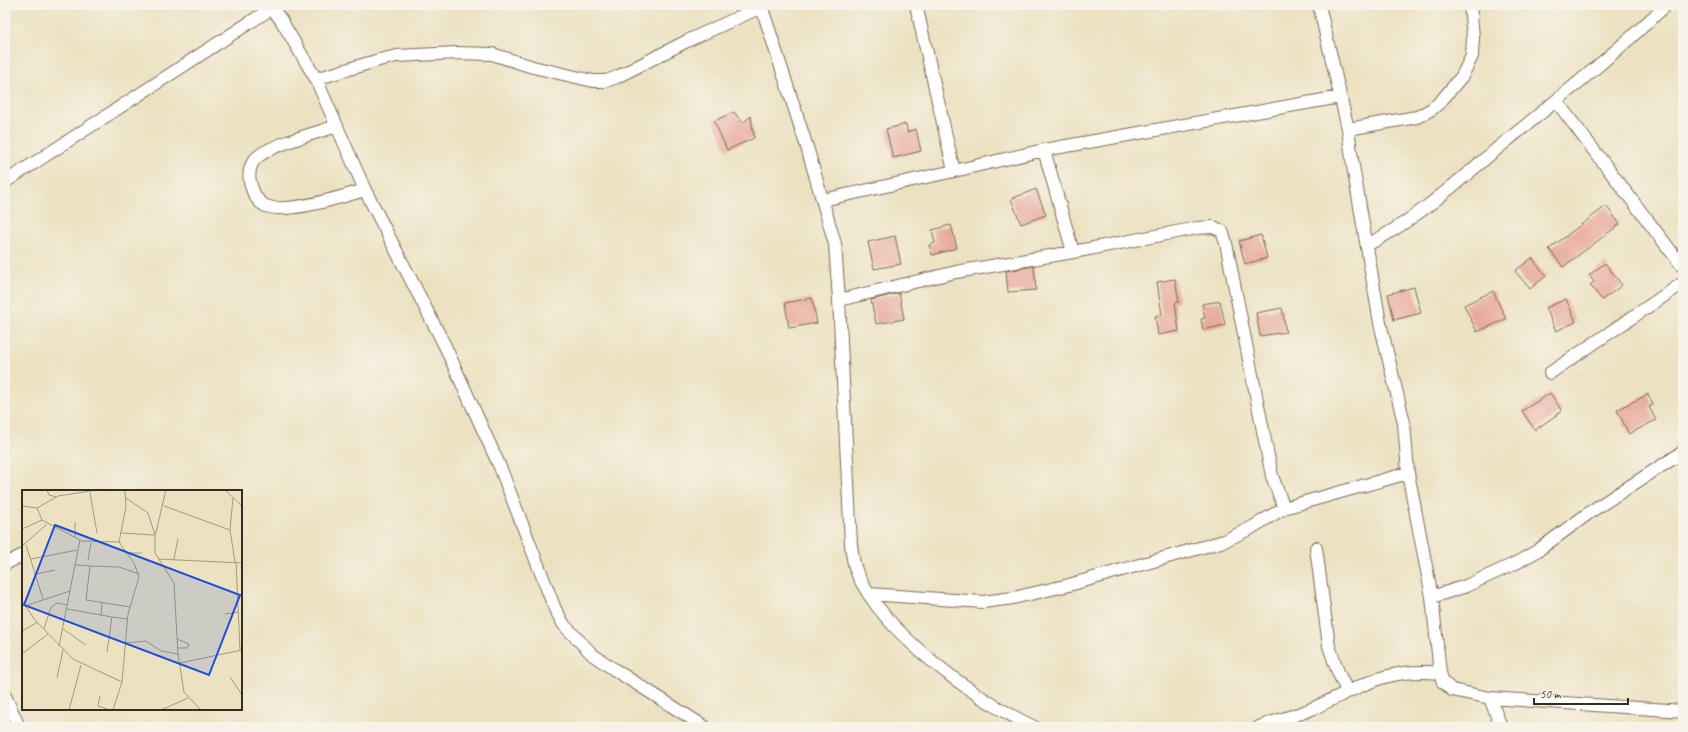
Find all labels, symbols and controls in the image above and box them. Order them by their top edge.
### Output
inset map [22,490,242,710]
scale bar [1534,680,1628,706]
text: 50 m [1540,686,1562,702]

